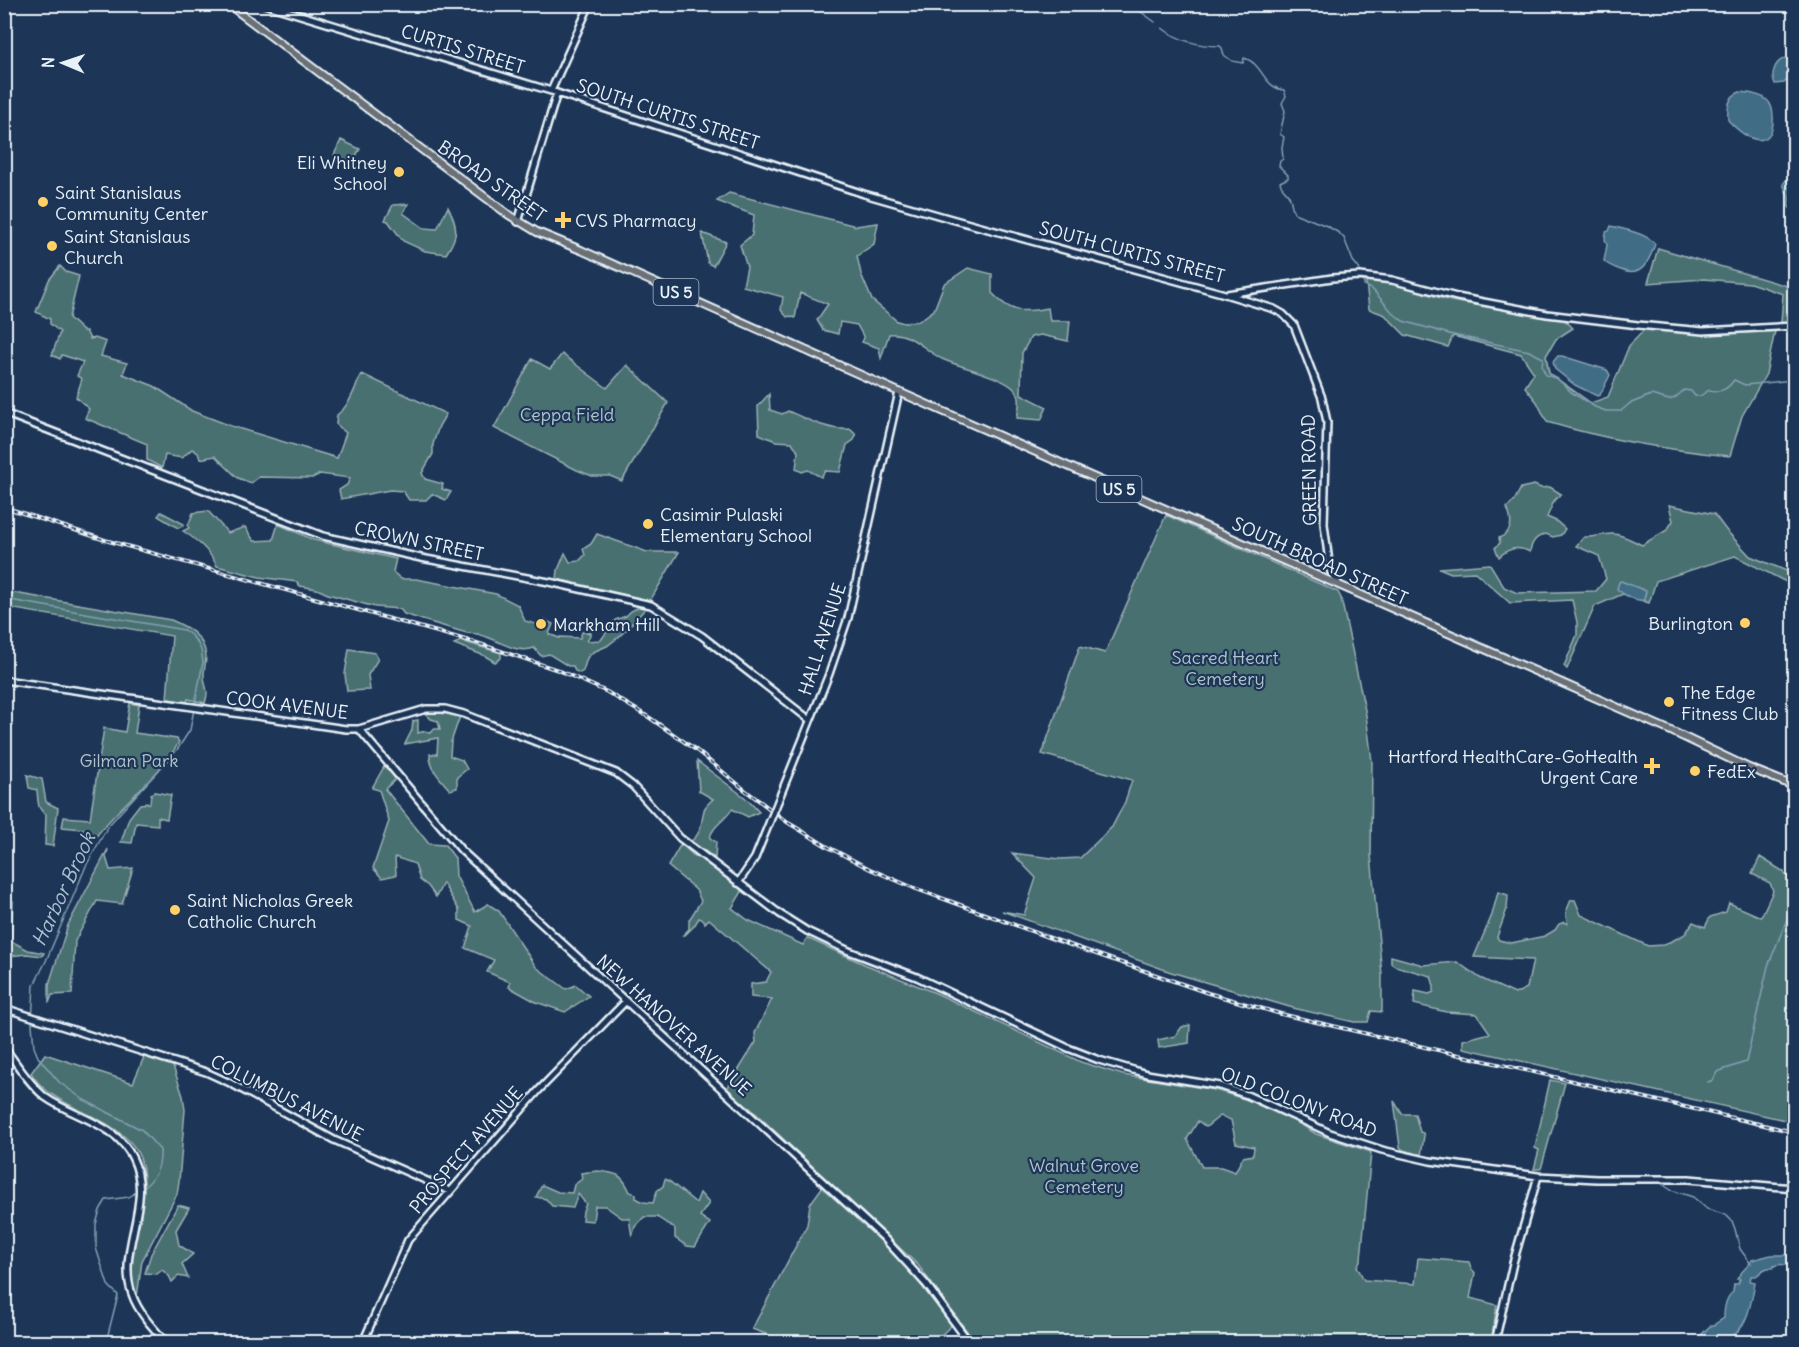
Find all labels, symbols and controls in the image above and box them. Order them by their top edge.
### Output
street label: CURTIS STREET [398,19,528,79]
north arrow [33,33,93,93]
text: N [38,57,58,68]
street label: SOUTH CURTIS STREET [574,74,762,154]
street label: BROAD STREET [433,135,551,227]
place label: Eli Whitney School [297,151,387,195]
marker: Eli Whitney School [392,165,406,179]
place label: Saint Stanislaus Community Center [55,181,209,225]
marker: Saint Stanislaus Community Center [36,195,50,209]
place label: CVS Pharmacy [575,209,697,232]
marker: CVS Pharmacy [556,213,570,227]
street label: SOUTH CURTIS STREET [1037,216,1227,288]
place label: Saint Stanislaus Church [64,225,191,269]
marker: Saint Stanislaus Church [45,239,59,253]
road number: US 5 [654,279,698,305]
park label: Ceppa Field [520,403,615,426]
street label: GREEN ROAD [1297,414,1321,526]
road number: US 5 [1096,476,1142,502]
place label: Casimir Pulaski Elementary School [660,503,812,547]
street label: SOUTH BROAD STREET [1229,512,1411,610]
street label: CROWN STREET [352,516,486,566]
marker: Casimir Pulaski Elementary School [641,517,655,531]
street label: HALL AVENUE [793,580,851,698]
place label: Burlington [1648,612,1733,635]
place label: Markham Hill [553,613,660,636]
marker: Burlington [1738,616,1752,630]
marker: Markham Hill [534,617,548,631]
park label: Sacred Heart Cemetery [1172,646,1278,690]
place label: The Edge Fitness Club [1681,681,1778,725]
street label: COOK AVENUE [225,686,349,724]
marker: The Edge Fitness Club [1662,695,1676,709]
place label: Hartford HealthCare-GoHealth Urgent Care [1388,745,1638,789]
park label: Gilman Park [79,749,179,772]
marker: Hartford HealthCare-GoHealth Urgent Care [1643,757,1661,775]
place label: FedEx [1707,760,1756,783]
marker: FedEx [1688,764,1702,778]
water label: Harbor Brook [26,826,101,950]
place label: Saint Nicholas Greek Catholic Church [187,889,353,933]
marker: Saint Nicholas Greek Catholic Church [168,903,182,917]
street label: NEW HANOVER AVENUE [592,949,756,1101]
street label: COLUMBUS AVENUE [207,1050,367,1146]
street label: OLD COLONY ROAD [1218,1062,1380,1142]
street label: PROSPECT AVENUE [405,1082,527,1218]
park label: Walnut Grove Cemetery [1029,1154,1139,1198]

